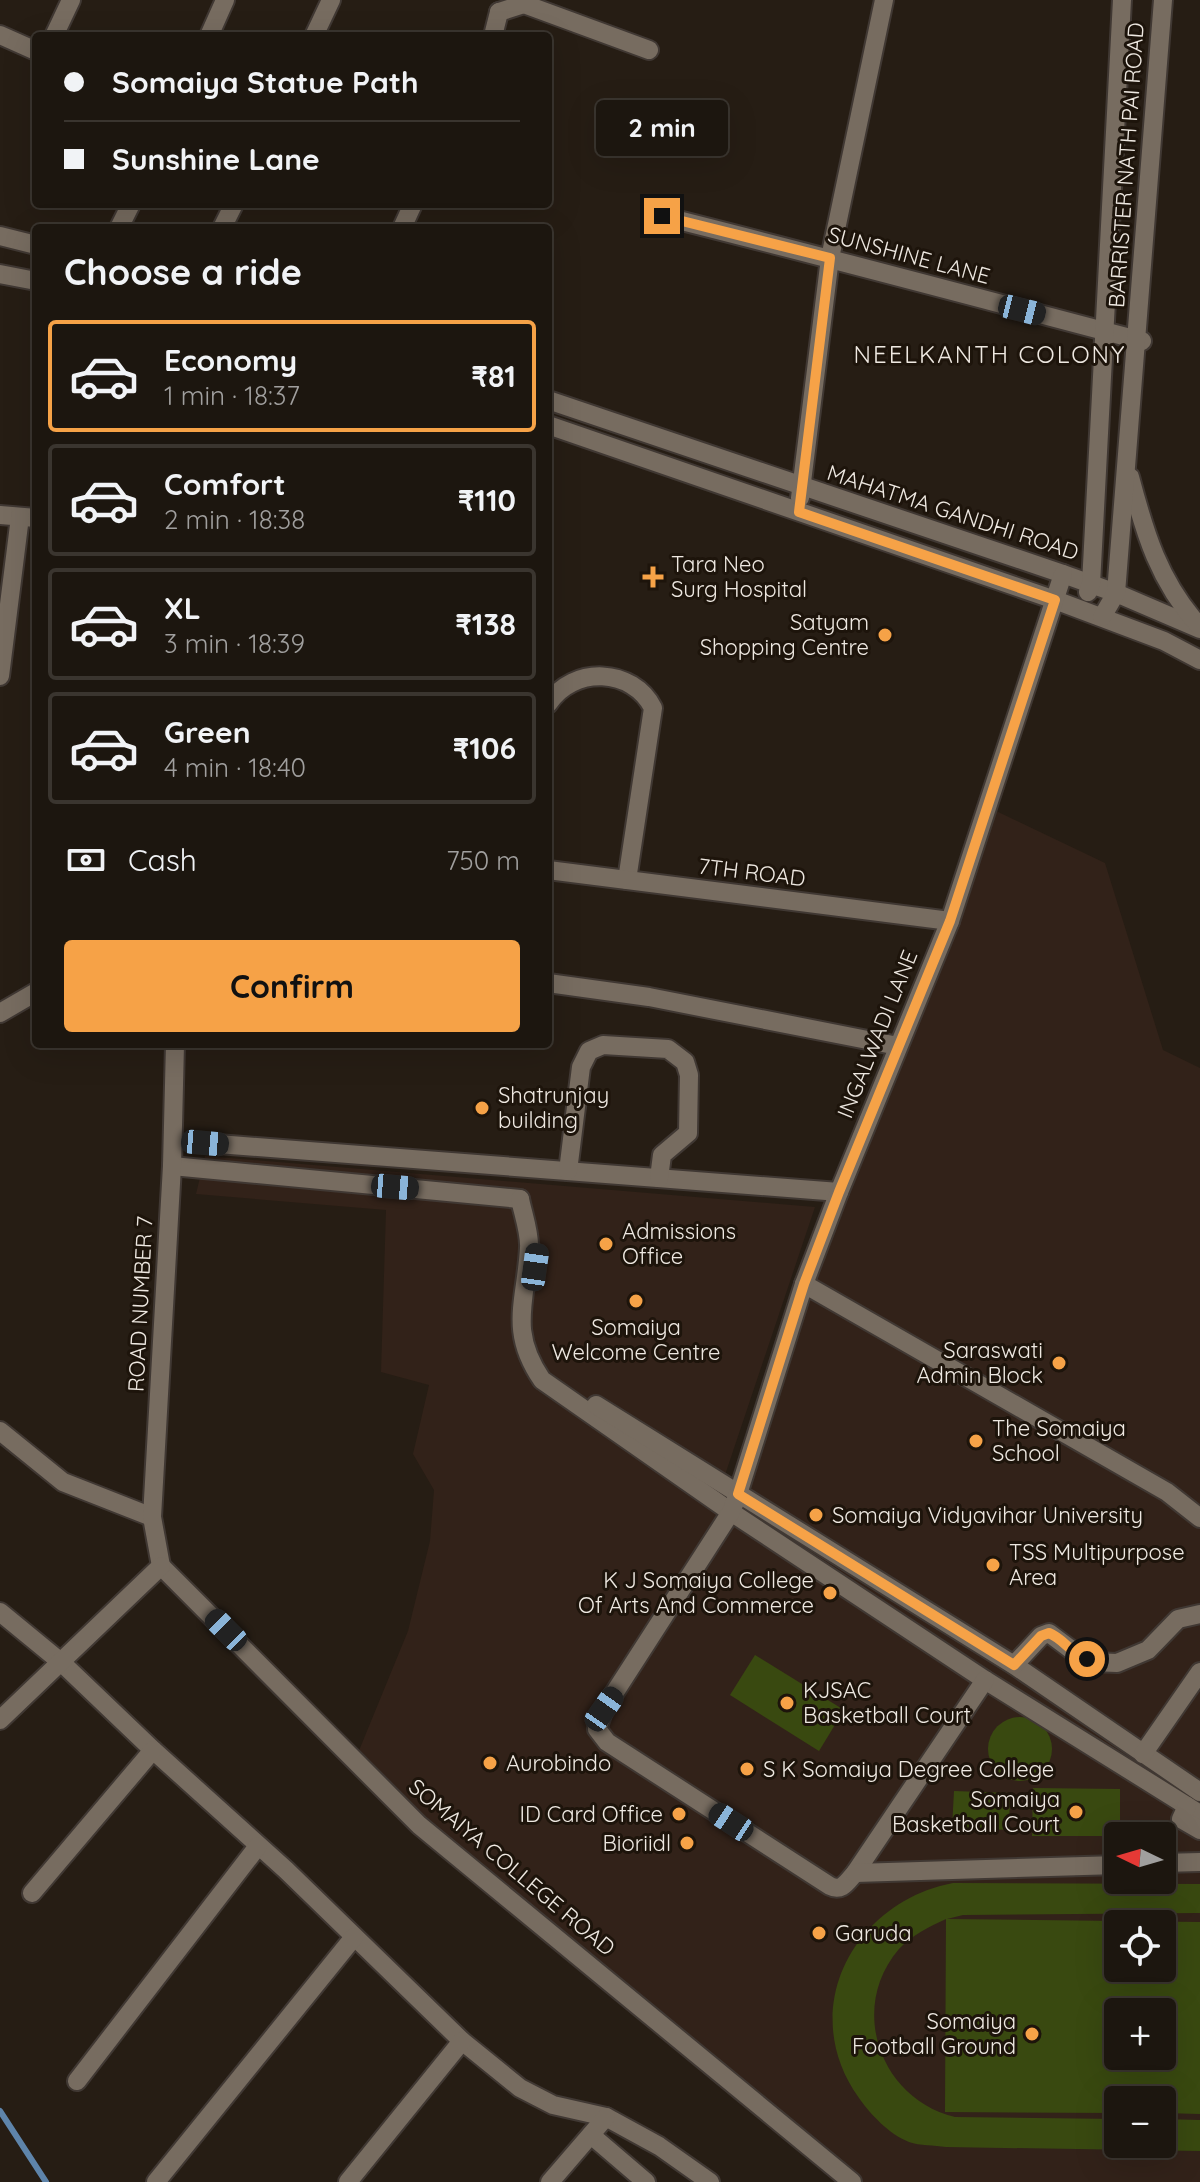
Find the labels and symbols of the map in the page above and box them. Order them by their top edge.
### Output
street label: BARRISTER NATH PAI ROAD [1102,21,1150,309]
callout: 2 min [596,100,728,156]
route end [644,198,680,234]
street label: SUNSHINE LANE [825,220,993,290]
car [996,293,1048,327]
district label: NEELKANTH COLONY [854,339,1126,369]
street label: MAHATMA GANDHI ROAD [824,458,1082,566]
place label: Tara Neo Surg Hospital [671,550,807,603]
marker: Tara Neo Surg Hospital [642,566,664,588]
place label: Satyam Shopping Centre [700,608,869,661]
marker: Satyam Shopping Centre [876,626,894,644]
street label: 7TH ROAD [697,852,807,892]
street label: INGALWADI LANE [831,946,923,1122]
place label: Shatrunjay building [498,1081,609,1134]
marker: Shatrunjay building [473,1099,491,1117]
car [180,1129,230,1157]
car [370,1173,420,1201]
street label: ROAD NUMBER 7 [121,1215,159,1393]
place label: Admissions Office [622,1217,736,1270]
marker: Admissions Office [597,1235,615,1253]
car [520,1242,550,1292]
marker: Somaiya Welcome Centre [627,1292,645,1310]
place label: Somaiya Welcome Centre [552,1313,720,1366]
place label: Saraswati Admin Block [916,1336,1043,1389]
marker: Saraswati Admin Block [1050,1354,1068,1372]
place label: The Somaiya School [992,1414,1126,1467]
marker: The Somaiya School [967,1432,985,1450]
place label: Somaiya Vidyavihar University [832,1501,1143,1529]
marker: Somaiya Vidyavihar University [807,1506,825,1524]
place label: TSS Multipurpose Area [1009,1538,1185,1591]
marker: TSS Multipurpose Area [984,1556,1002,1574]
place label: K J Somaiya College Of Arts And Commerce [578,1566,814,1619]
marker: K J Somaiya College Of Arts And Commerce [821,1584,839,1602]
car [201,1605,251,1655]
route start [1069,1641,1105,1677]
place label: KJSAC Basketball Court [803,1676,971,1729]
car [580,1682,628,1736]
marker: KJSAC Basketball Court [778,1694,796,1712]
place label: Aurobindo [506,1749,611,1777]
marker: Aurobindo [481,1754,499,1772]
place label: S K Somaiya Degree College [763,1755,1054,1783]
marker: S K Somaiya Degree College [738,1760,756,1778]
street label: SOMAIYA COLLEGE ROAD [403,1772,621,1962]
place label: Somaiya Basketball Court [892,1785,1060,1838]
car [704,1799,758,1845]
place label: ID Card Office [519,1800,663,1828]
marker: Somaiya Basketball Court [1067,1803,1085,1821]
marker: ID Card Office [670,1805,688,1823]
north arrow [1104,1822,1176,1894]
place label: Bioriidl [602,1829,671,1857]
marker: Bioriidl [678,1834,696,1852]
place label: Garuda [835,1919,912,1947]
marker: Garuda [810,1924,828,1942]
place label: Somaiya Football Ground [852,2007,1016,2060]
marker: Somaiya Football Ground [1023,2025,1041,2043]

